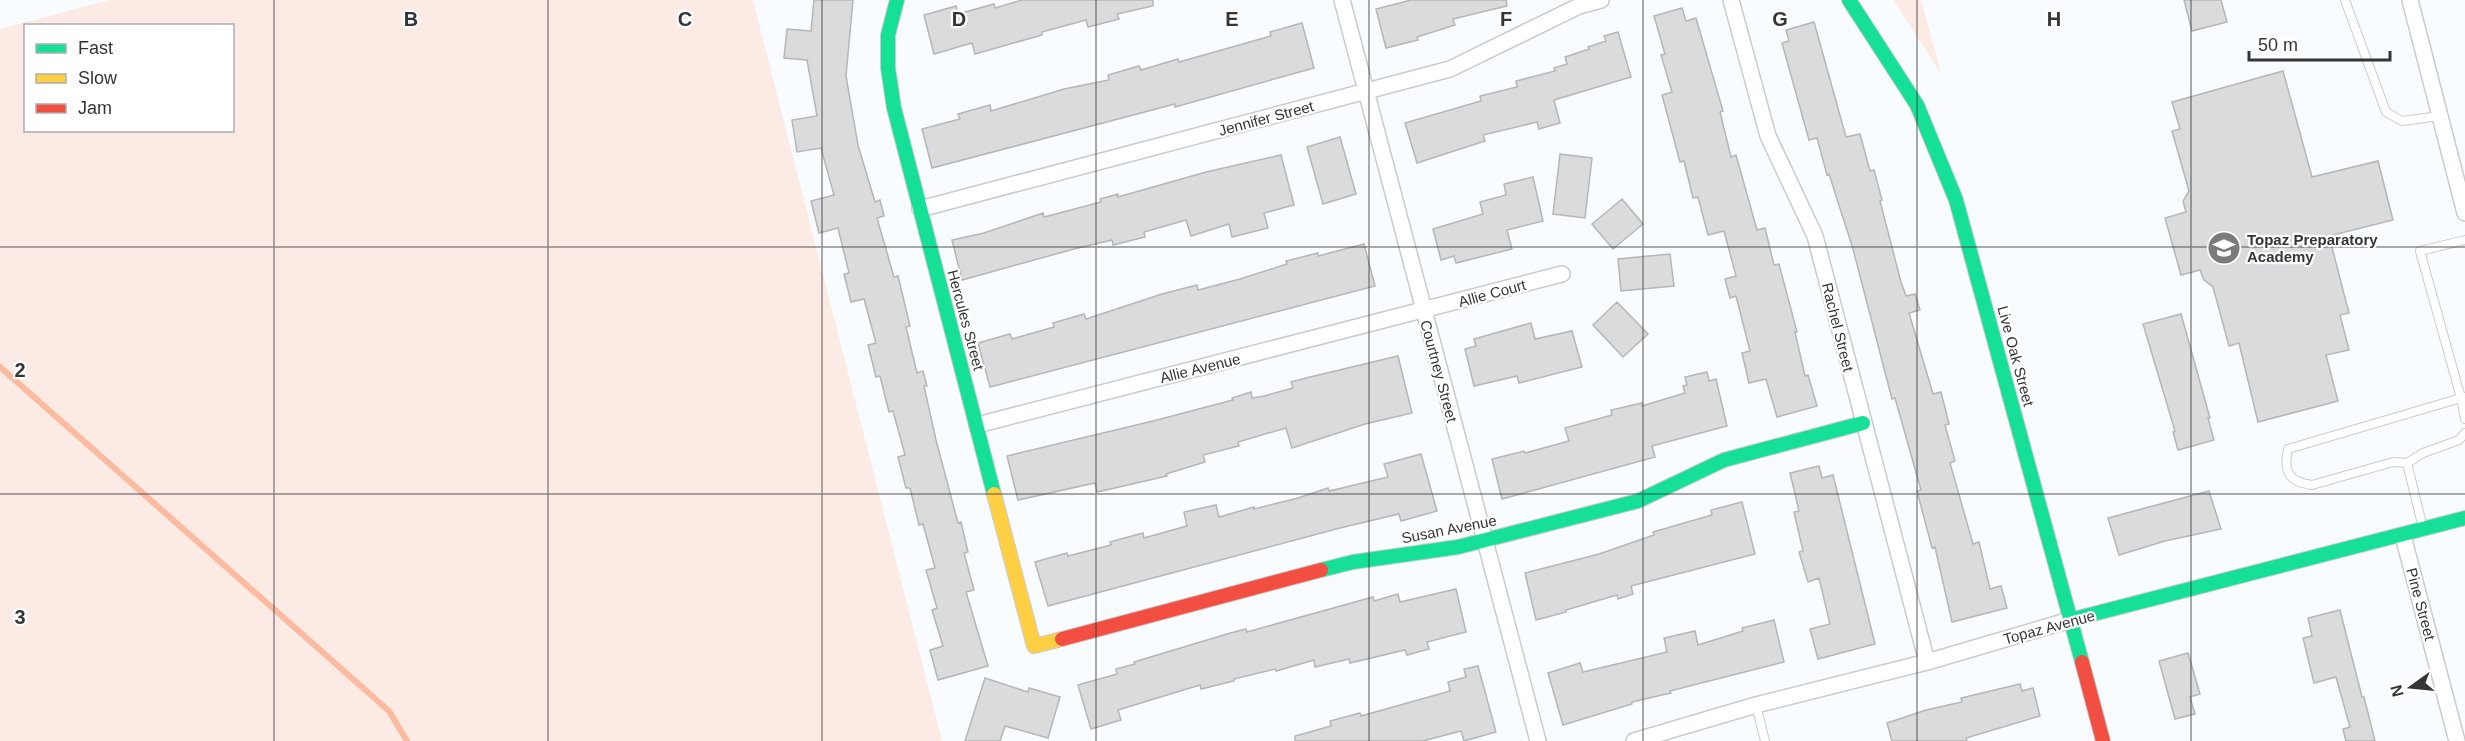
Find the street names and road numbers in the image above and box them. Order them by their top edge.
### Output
street label: Jennifer Street [1217,97,1316,139]
street label: Hercules Street [944,268,988,373]
street label: Allie Court [1456,276,1528,310]
street label: Rachel Street [1819,281,1857,374]
street label: Live Oak Street [1994,304,2038,409]
street label: Courtney Street [1417,318,1461,425]
street label: Allie Avenue [1158,350,1242,386]
street label: Susan Avenue [1400,511,1498,547]
street label: Pine Street [2403,566,2439,643]
street label: Topaz Avenue [2001,607,2097,647]

